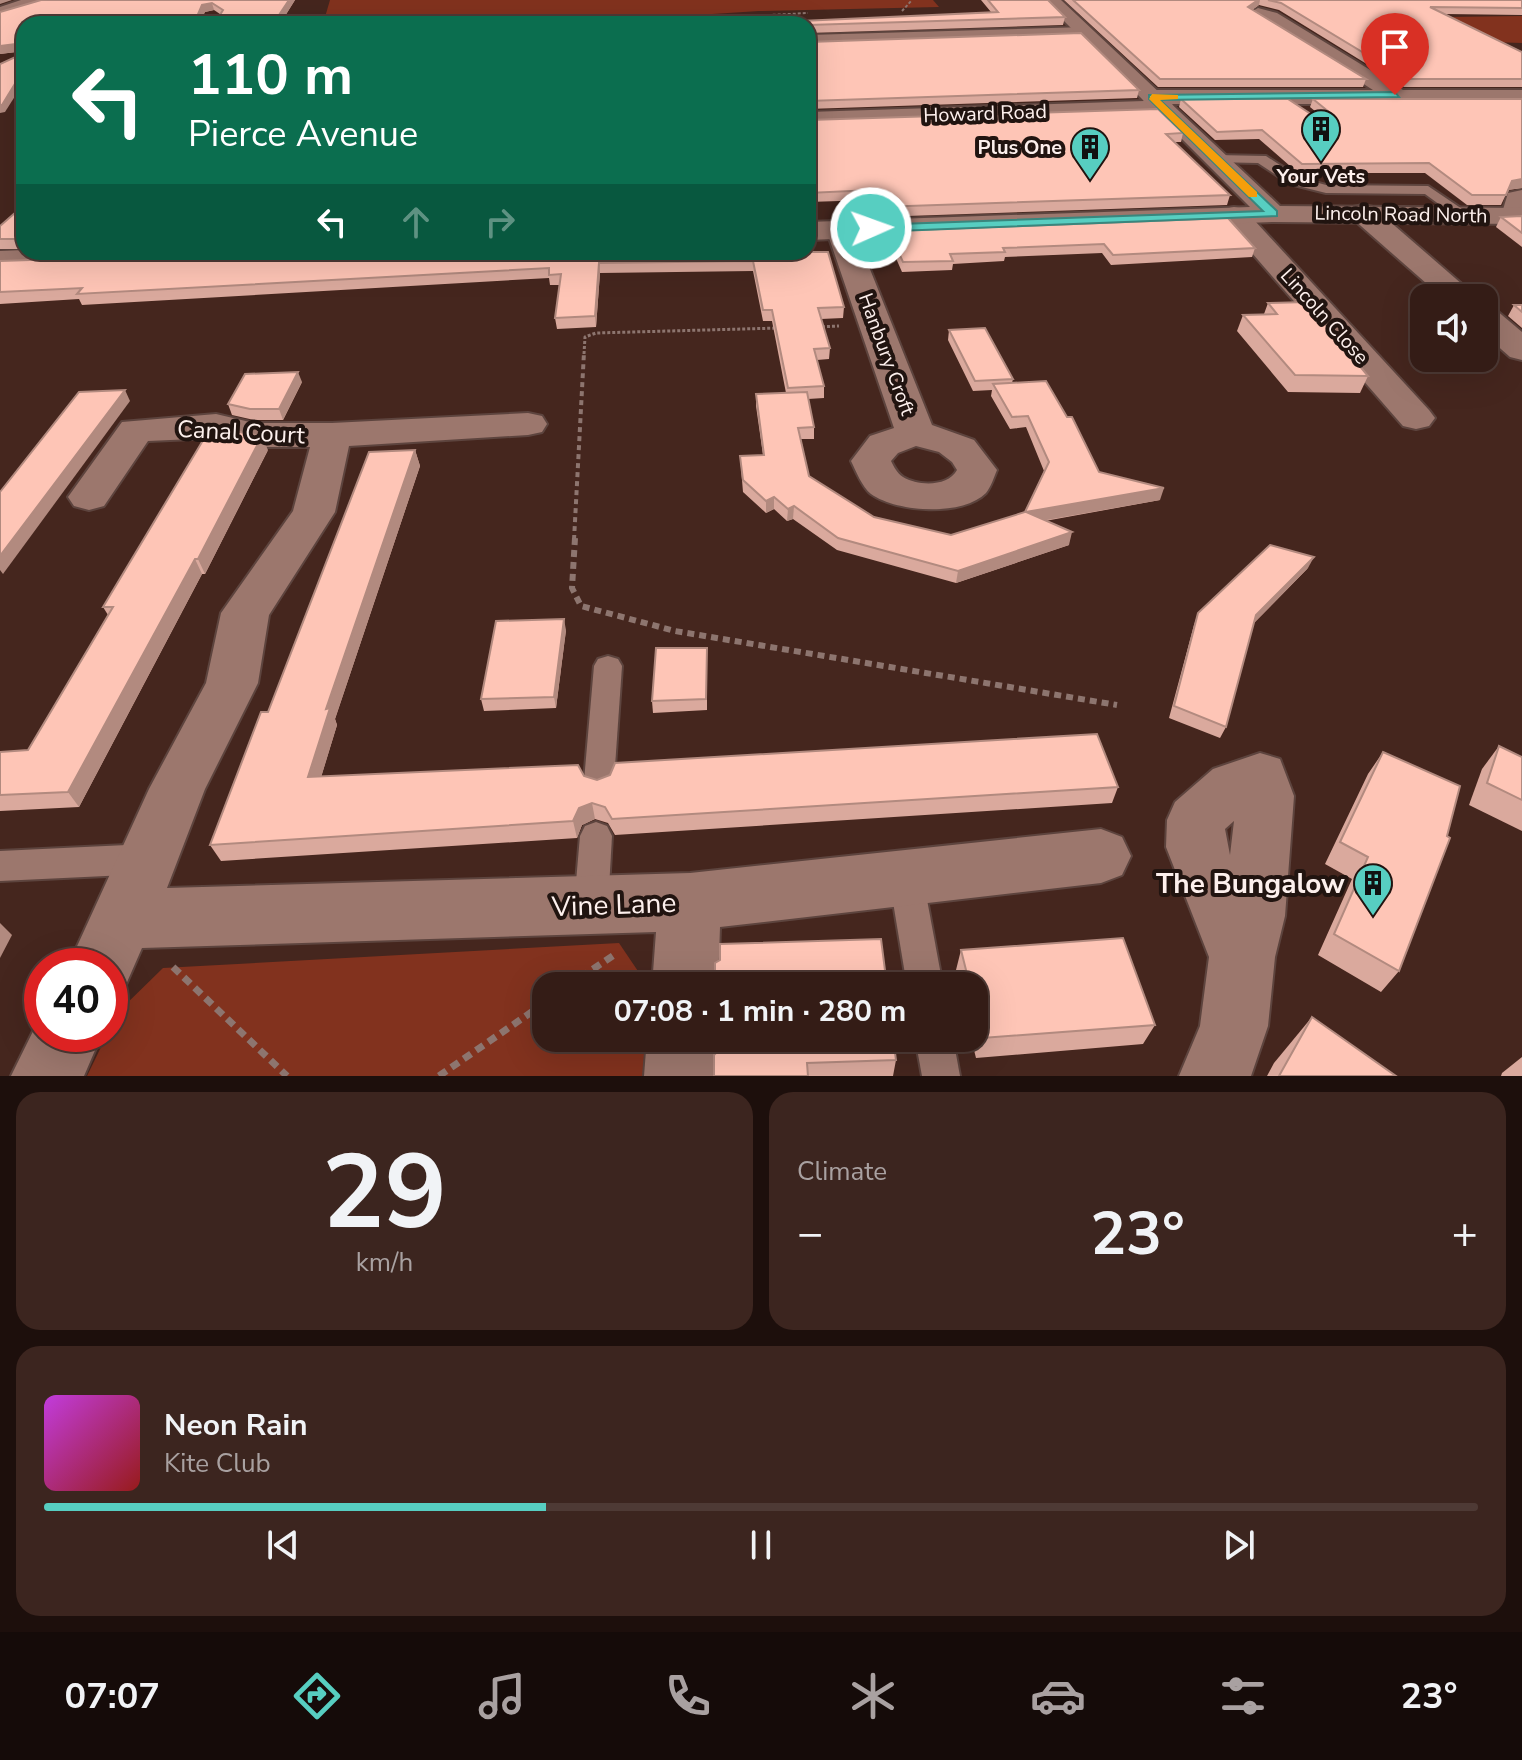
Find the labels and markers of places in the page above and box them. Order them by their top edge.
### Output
pin [1361,13,1429,95]
building icon: Your Vets [1300,108,1342,163]
building icon: Plus One [1069,126,1111,181]
place label: Plus One [978,134,1062,161]
place label: Your Vets [1276,163,1365,190]
building icon: The Bungalow [1352,862,1394,917]
place label: The Bungalow [1156,865,1345,903]

